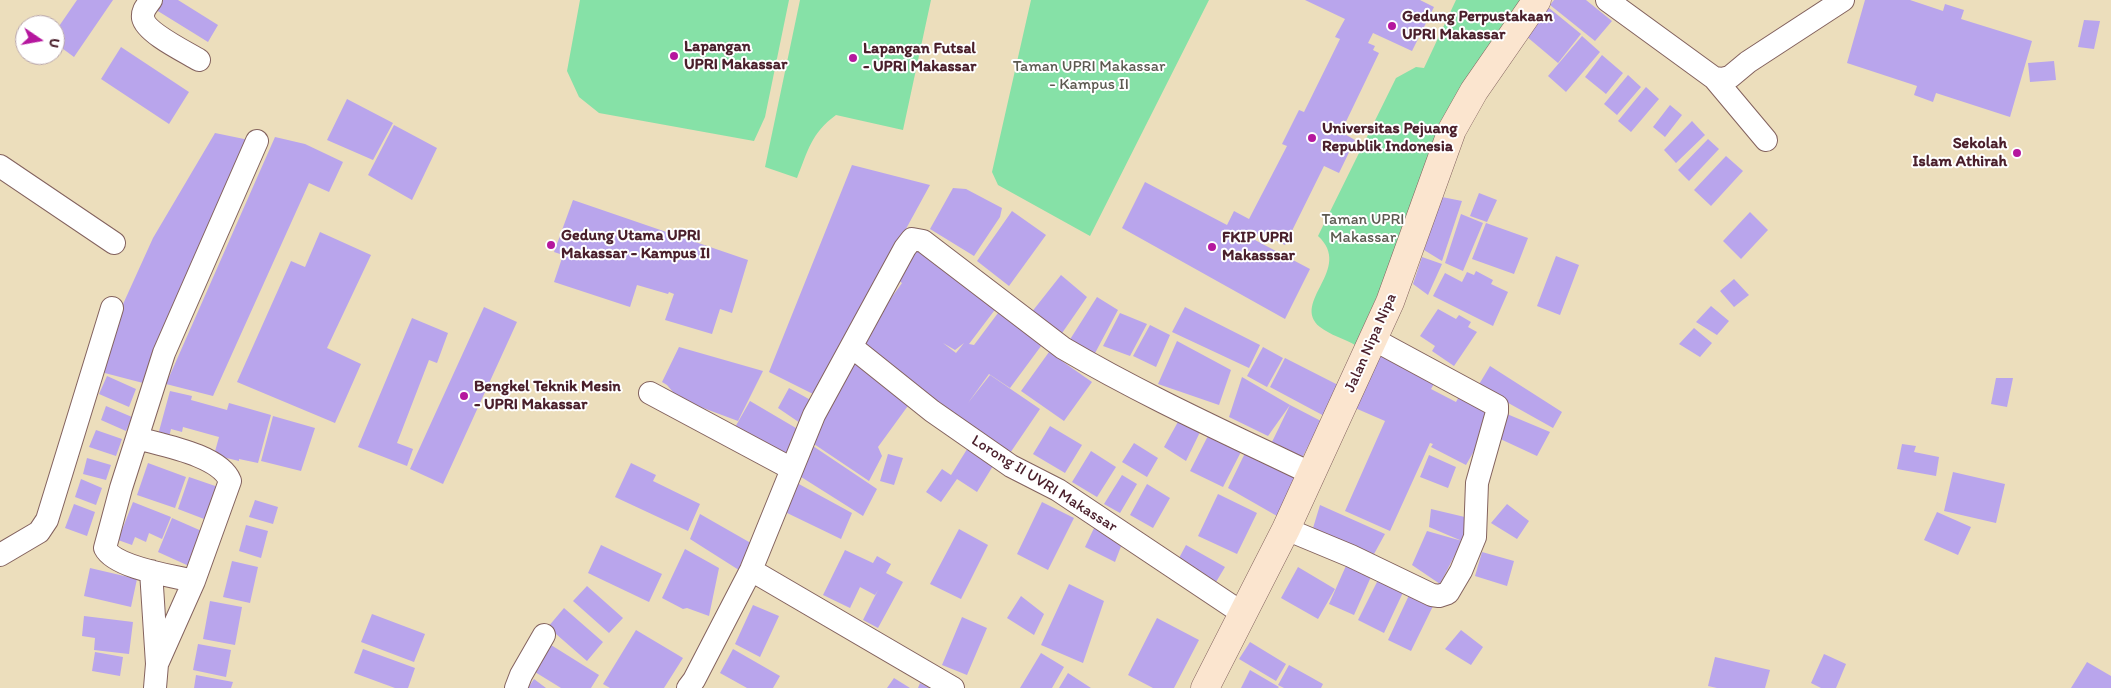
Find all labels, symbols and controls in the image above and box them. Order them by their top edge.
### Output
place label: Gedung Perpustakaan UPRI Makassar [1402,7,1553,45]
north arrow [15,15,65,65]
marker: Gedung Perpustakaan UPRI Makassar [1386,20,1398,32]
text: U [45,37,63,49]
place label: Lapangan UPRI Makassar [684,37,787,75]
place label: Lapangan Futsal - UPRI Makassar [863,39,976,77]
marker: Lapangan UPRI Makassar [668,50,680,62]
marker: Lapangan Futsal - UPRI Makassar [847,52,859,64]
park label: Taman UPRI Makassar - Kampus II [1013,57,1165,95]
place label: Universitas Pejuang Republik Indonesia [1322,119,1457,157]
marker: Universitas Pejuang Republik Indonesia [1306,132,1318,144]
place label: Sekolah Islam Athirah [1913,134,2007,172]
marker: Sekolah Islam Athirah [2011,147,2023,159]
park label: Taman UPRI Makassar [1321,210,1405,248]
place label: Gedung Utama UPRI Makassar - Kampus II [561,226,710,264]
place label: FKIP UPRI Makasssar [1222,228,1295,266]
marker: Gedung Utama UPRI Makassar - Kampus II [545,239,557,251]
marker: FKIP UPRI Makasssar [1206,241,1218,253]
street label: Jalan Nipa Nipa [1341,290,1401,396]
place label: Bengkel Teknik Mesin - UPRI Makassar [474,377,621,415]
marker: Bengkel Teknik Mesin - UPRI Makassar [458,390,470,402]
street label: Lorong II UVRI Makassar [967,431,1121,537]

